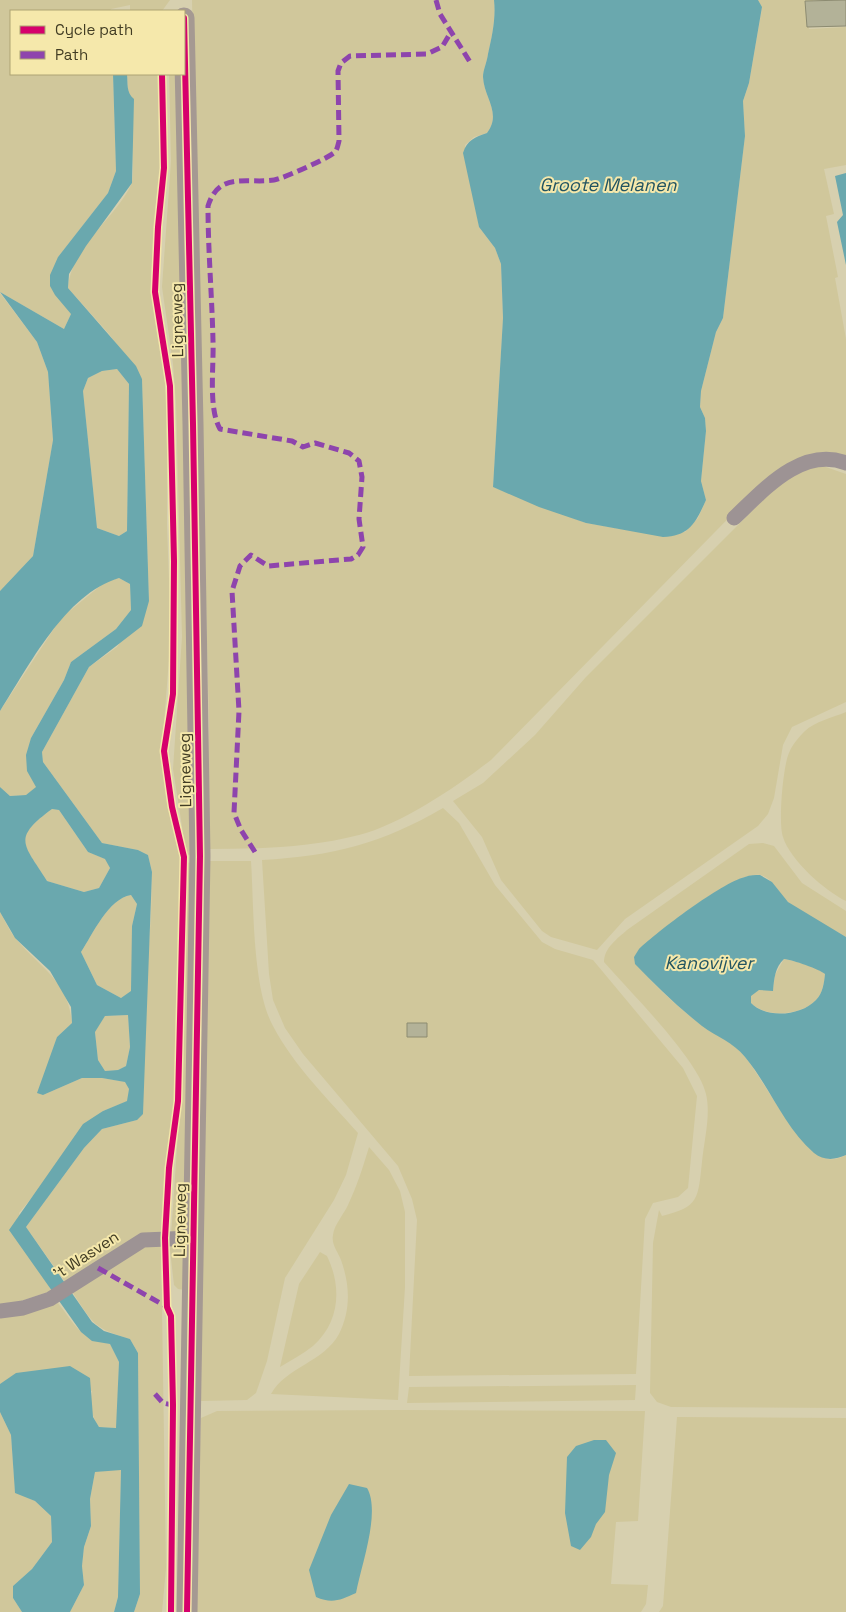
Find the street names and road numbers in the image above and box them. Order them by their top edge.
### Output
street label: Ligneweg [166,283,188,357]
street label: Ligneweg [174,733,196,807]
street label: Ligneweg [169,1183,191,1257]
street label: 't Wasven [49,1226,123,1284]

